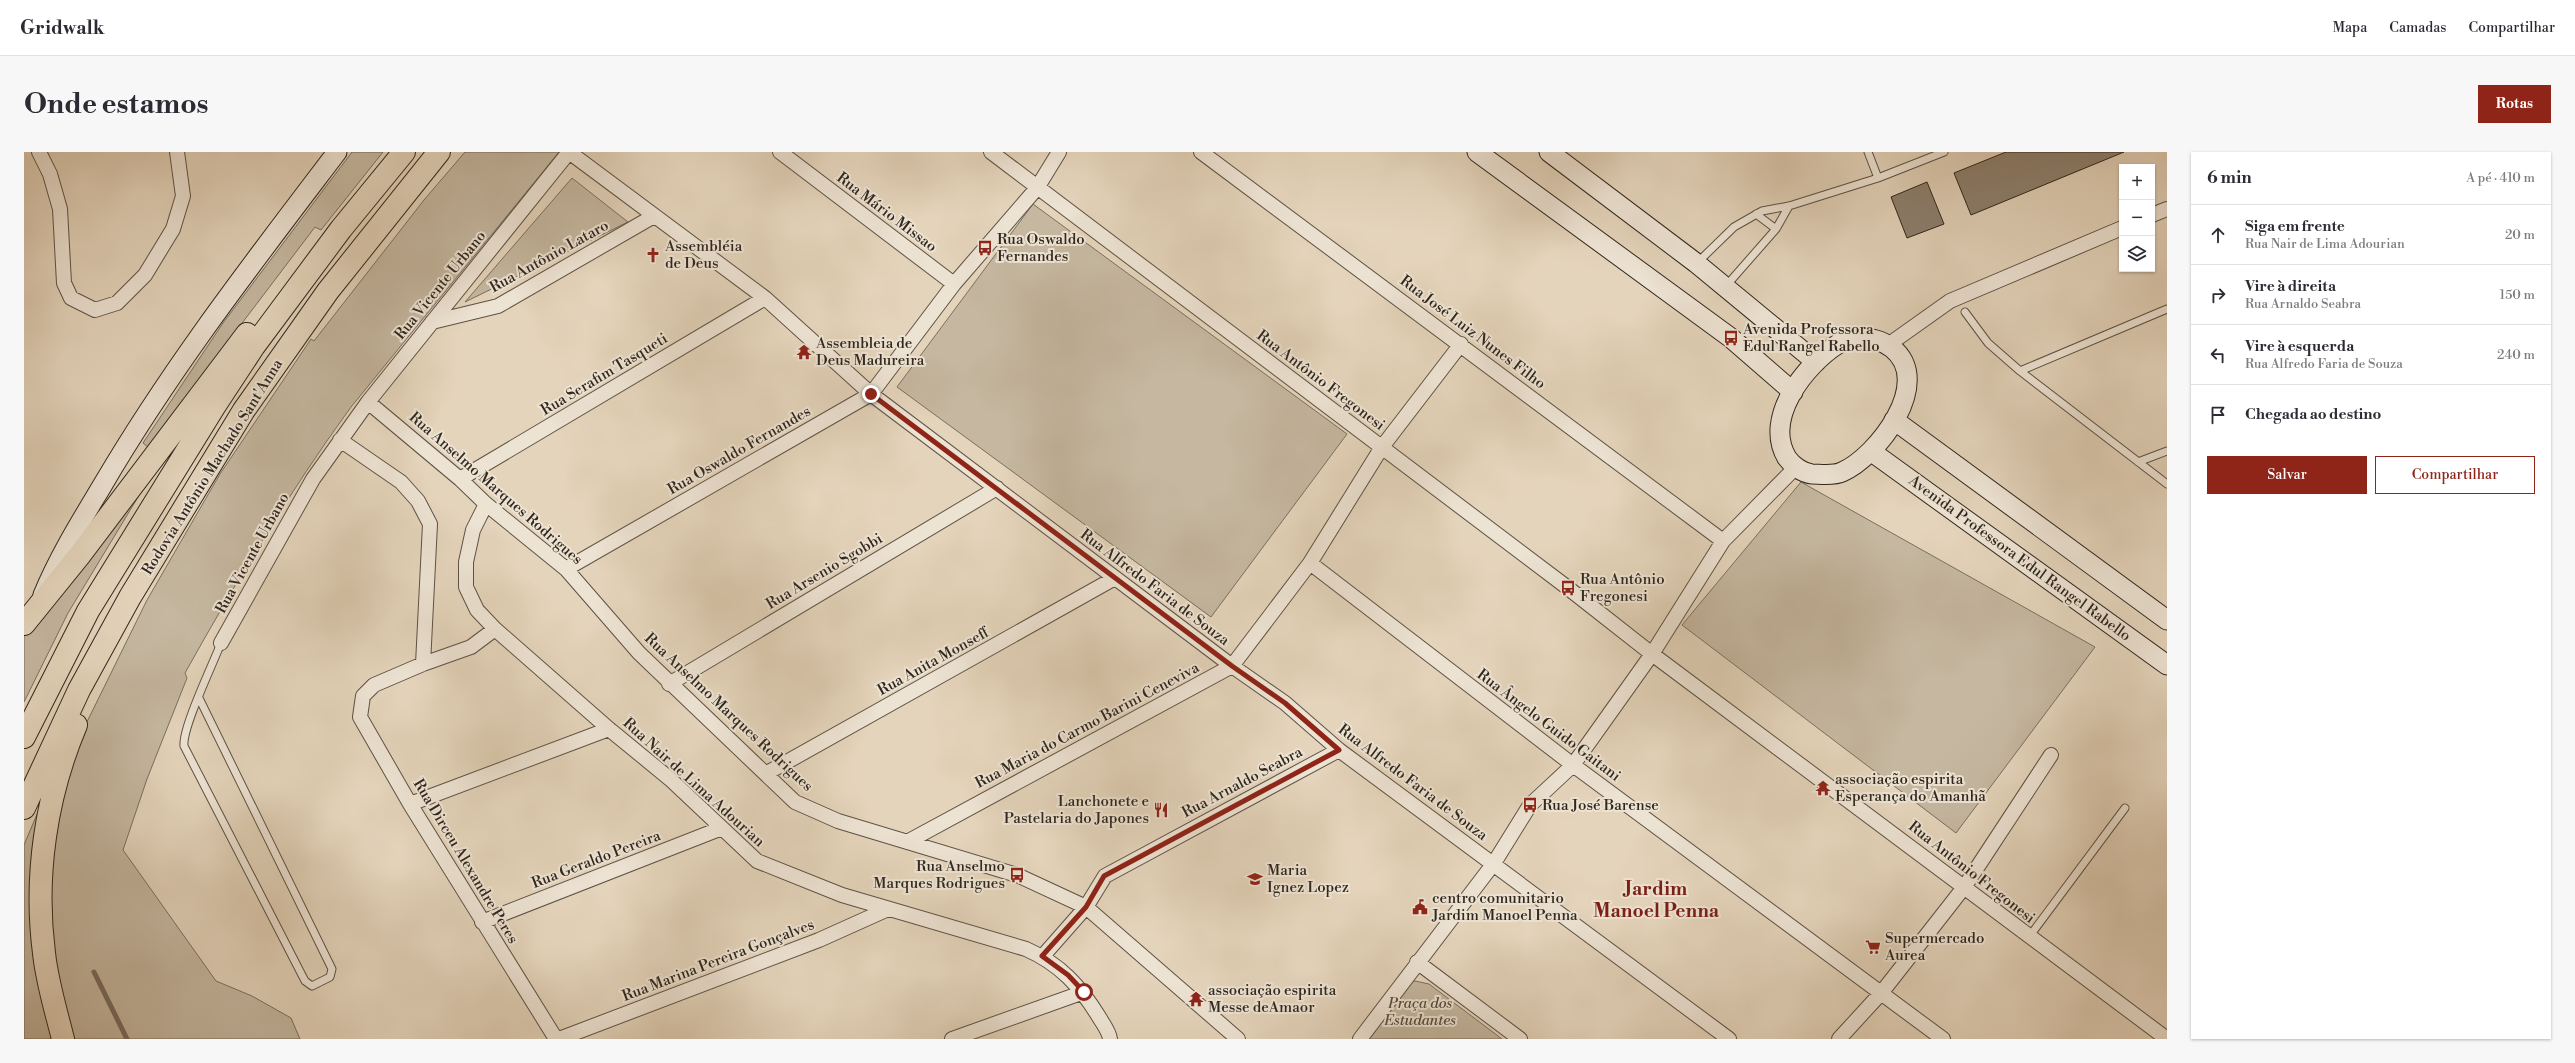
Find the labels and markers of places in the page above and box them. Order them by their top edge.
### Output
place label: Rua Oswaldo Fernandes [997,230,1085,266]
place label: Assembléia de Deus [664,237,743,273]
bus stop icon: Rua Oswaldo Fernandes [976,239,994,257]
church icon: Assembléia de Deus [644,246,662,264]
place label: Avenida Professora Edul Rangel Rabello [1742,320,1880,356]
bus stop icon: Avenida Professora Edul Rangel Rabello [1722,329,1740,347]
place label: Assembleia de Deus Madureira [815,334,925,370]
temple icon: Assembleia de Deus Madureira [795,343,813,361]
place label: Rua Antônio Fregonesi [1580,570,1665,606]
bus stop icon: Rua Antônio Fregonesi [1559,579,1577,597]
place label: associação espirita Esperança do Amanhã [1835,770,1986,806]
temple icon: associação espirita Esperança do Amanhã [1814,779,1832,797]
place label: Lanchonete e Pastelaria do Japones [1004,792,1149,828]
bus stop icon: Rua José Barense [1521,796,1539,814]
place label: Rua José Barense [1542,796,1659,815]
restaurant icon: Lanchonete e Pastelaria do Japones [1152,801,1170,819]
place label: Rua Anselmo Marques Rodrigues [873,857,1005,893]
place label: Maria Ignez Lopez [1267,861,1349,897]
bus stop icon: Rua Anselmo Marques Rodrigues [1008,866,1026,884]
school or university icon: Maria Ignez Lopez [1246,870,1264,888]
place label: centro comunitario Jardim Manoel Penna [1431,889,1578,925]
public building icon: centro comunitario Jardim Manoel Penna [1411,898,1429,916]
place label: Supermercado Aurea [1884,929,1984,965]
supermarket icon: Supermercado Aurea [1864,938,1882,956]
place label: associação espirita Messe deAmaor [1208,981,1337,1017]
temple icon: associação espirita Messe deAmaor [1187,990,1205,1008]

